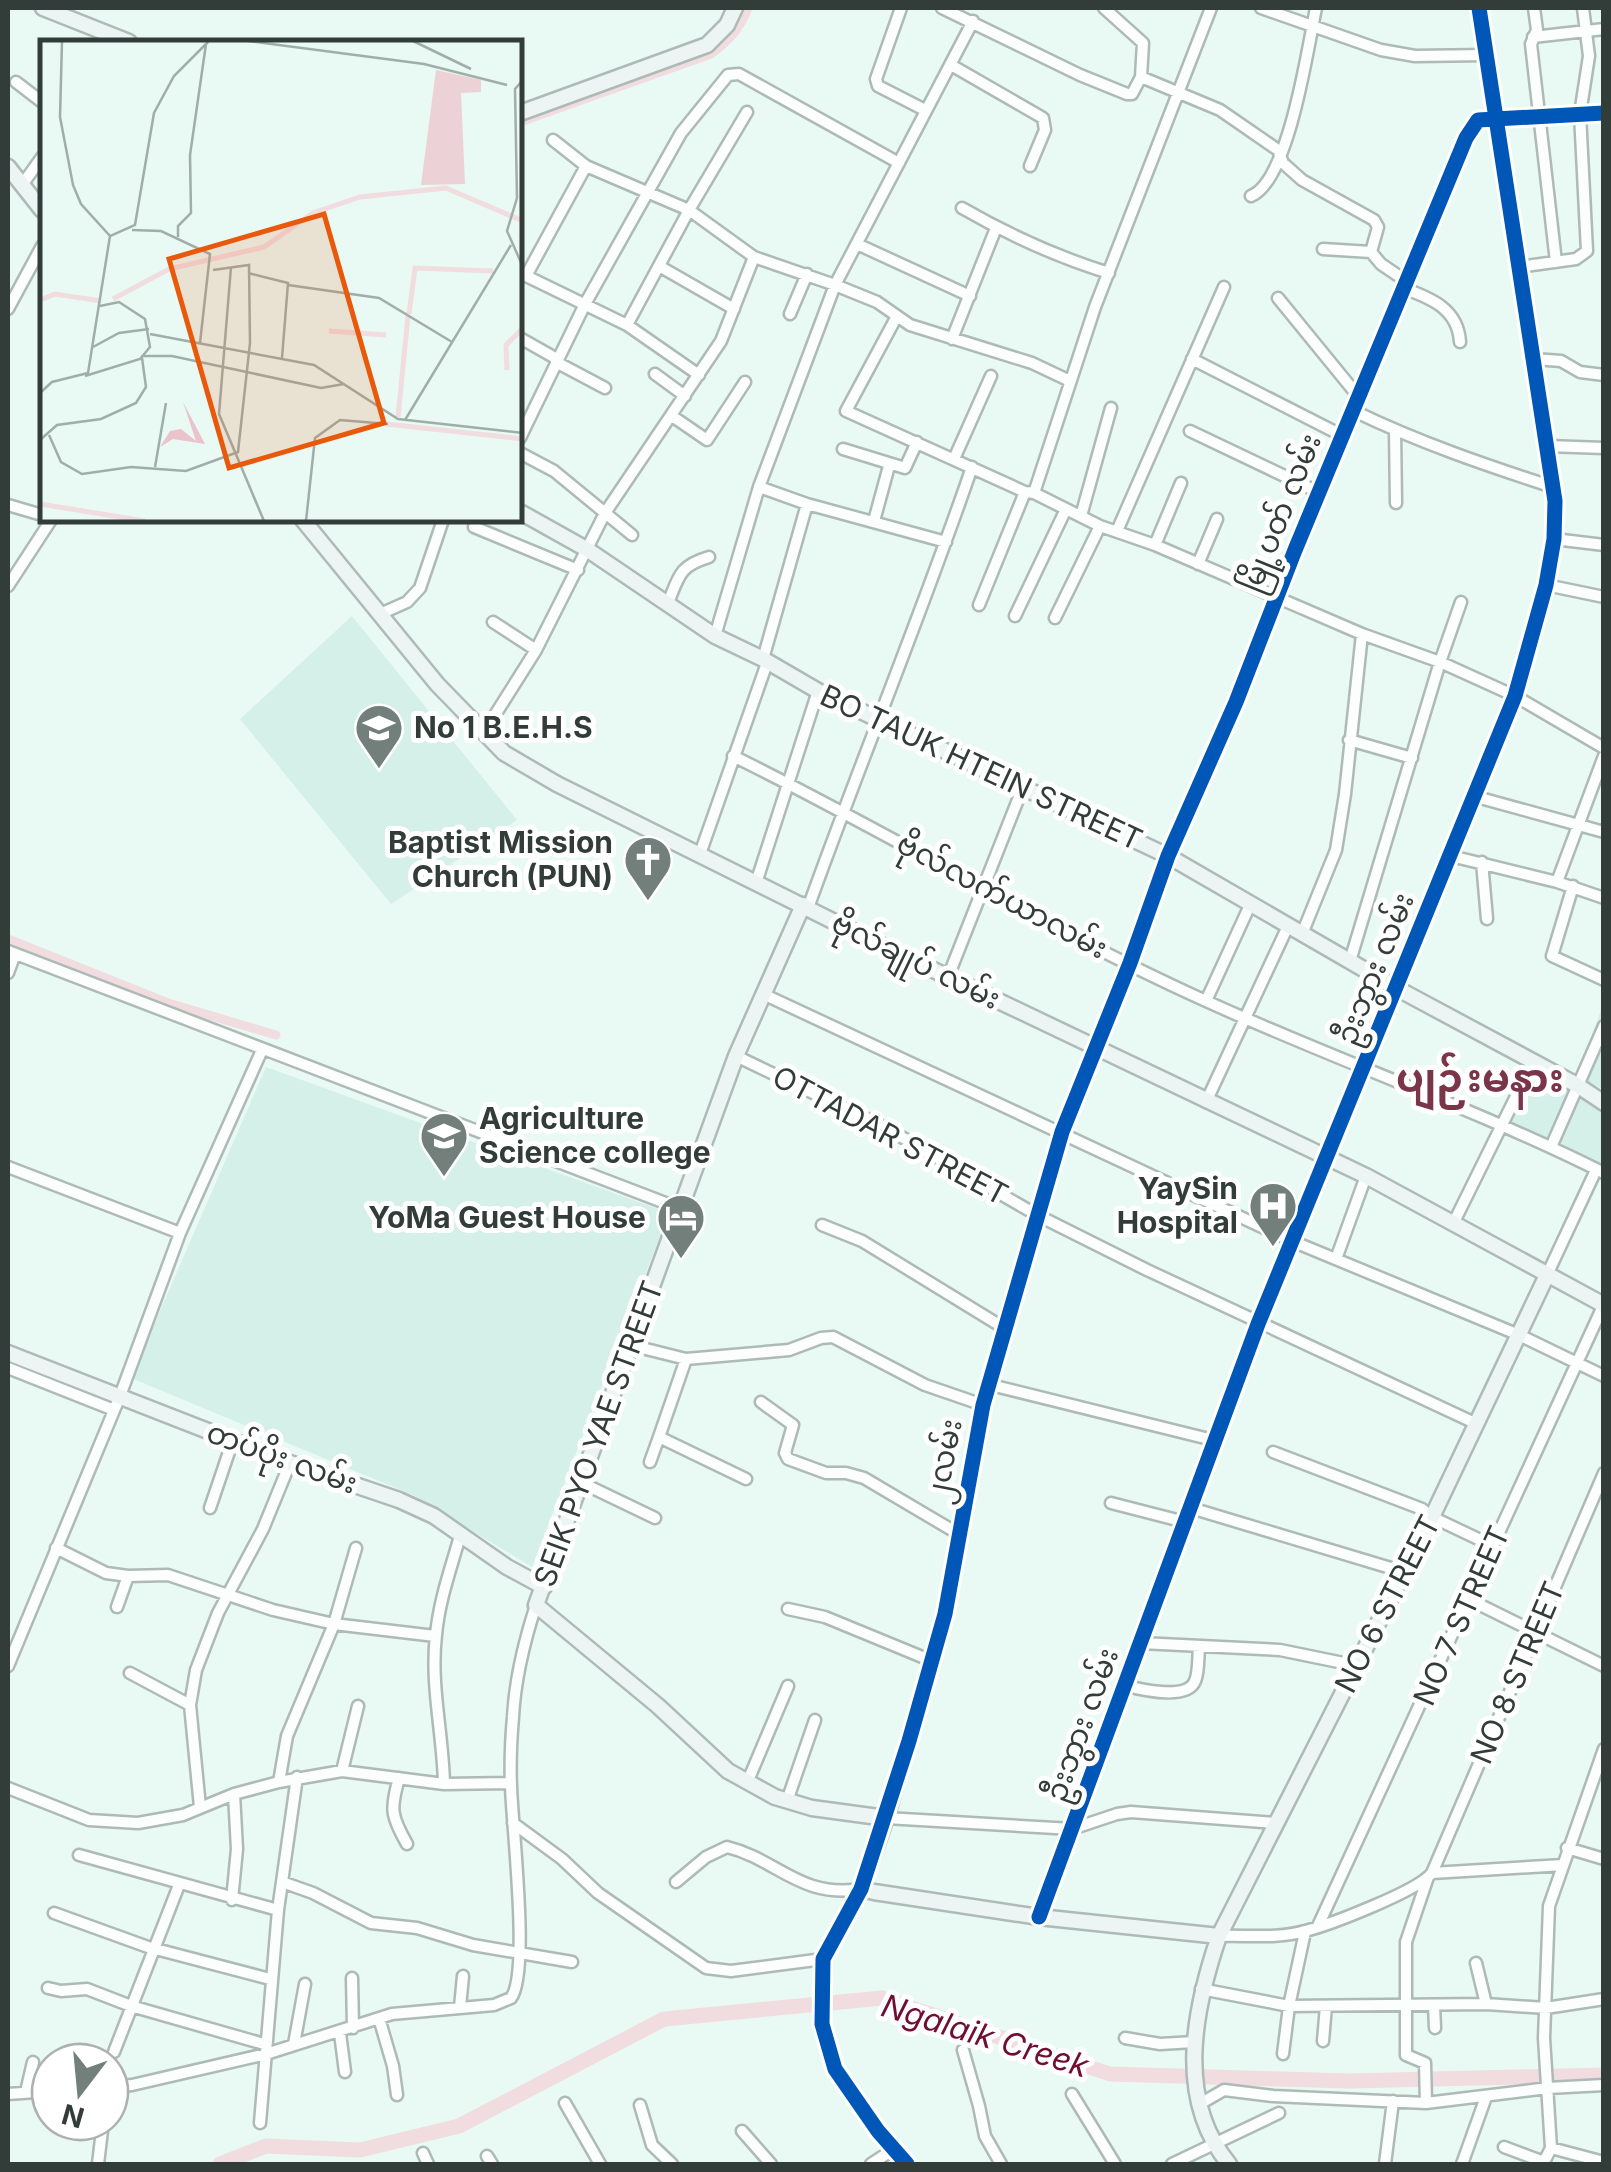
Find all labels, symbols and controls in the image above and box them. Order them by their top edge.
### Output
inset map [40,40,522,522]
street label: မြို့ပတ် လမ်း [1229,427,1336,600]
street label: BO TAUK HTEIN STREET [815,677,1148,858]
school or university icon: No 1 B.E.H.S [353,702,405,770]
place label: No 1 B.E.H.S [414,709,593,745]
street label: ဗိုလ်လက်ယာလမ်း [887,822,1115,973]
place label: Baptist Mission Church (PUN) [388,824,613,894]
church icon: Baptist Mission Church (PUN) [622,834,674,902]
street label: ဦးဘွား လမ်း [1324,886,1428,1053]
street label: ဗိုလ်ချုပ် လမ်း [823,901,1008,1024]
district label: ပျဉ်းမနား [1396,1052,1564,1111]
street label: OTTADAR STREET [767,1058,1014,1212]
place label: Agriculture Science college [479,1100,711,1170]
school or university icon: Agriculture Science college [418,1110,470,1178]
place label: YaySin Hospital [1117,1170,1238,1240]
hospital icon: YaySin Hospital [1247,1180,1299,1248]
hotel icon: YoMa Guest House [655,1192,707,1260]
place label: YoMa Guest House [368,1199,646,1235]
street label: SEIK PYO YAE STREET [526,1276,670,1591]
street label: တပ်ပိုး လမ်း [199,1410,364,1508]
street label: ၂လမ်း [914,1415,977,1507]
street label: NO 6 STREET [1327,1509,1447,1698]
street label: NO 7 STREET [1405,1520,1517,1711]
street label: NO 8 STREET [1463,1576,1572,1769]
street label: ဦးဘွား လမ်း [1034,1642,1133,1809]
water label: Ngalaik Creek [877,1986,1095,2086]
north arrow [30,2042,130,2142]
text: N [58,2097,88,2135]

